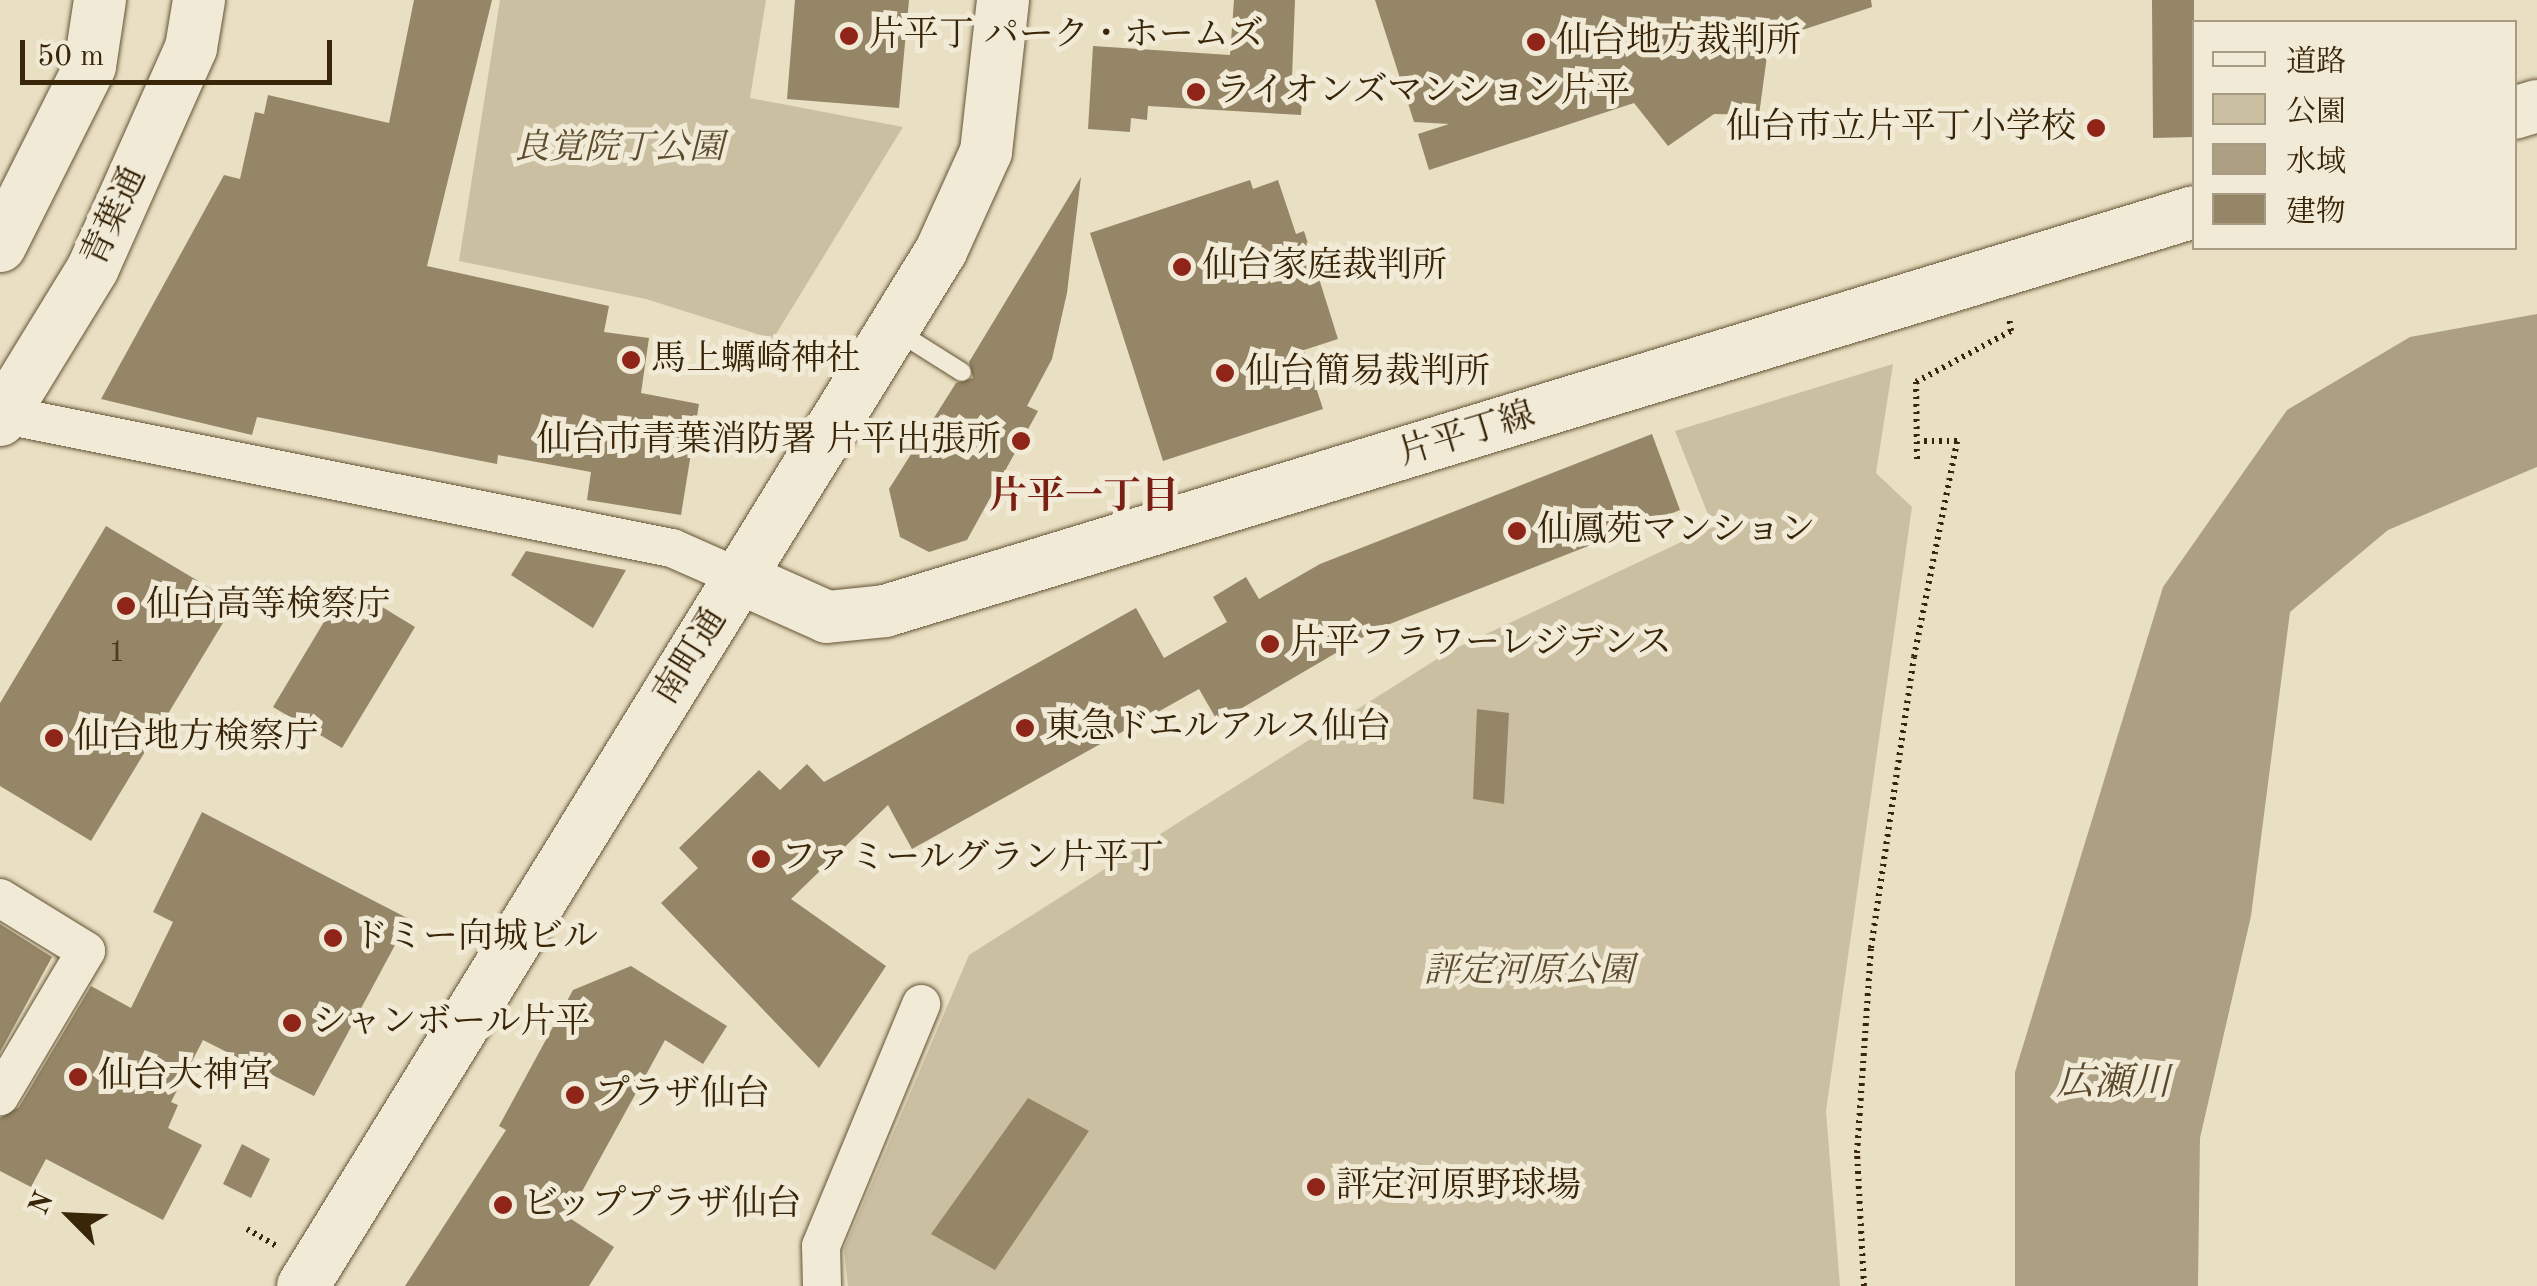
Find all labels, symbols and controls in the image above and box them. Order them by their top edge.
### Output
place label: 片平丁 パーク・ホームズ [869,15,1264,57]
scale bar [25,20,338,82]
legend [2192,20,2517,250]
place label: 仙台地方裁判所 [1556,21,1801,63]
marker: 片平丁 パーク・ホームズ [838,25,860,47]
marker: 仙台地方裁判所 [1525,31,1547,53]
text: 50 m [37,42,104,72]
text: 道路 [2286,48,2346,78]
place label: ライオンズマンション片平 [1216,71,1636,113]
marker: ライオンズマンション片平 [1185,81,1207,103]
text: 公園 [2286,98,2346,128]
place label: 仙台市立片平丁小学校 [1726,107,2076,149]
marker: 仙台市立片平丁小学校 [2085,117,2107,139]
park label: 良覚院丁公園 [514,128,724,170]
text: 水域 [2286,148,2346,178]
street label: 青葉通 [74,161,156,273]
text: 建物 [2286,198,2346,228]
place label: 仙台家庭裁判所 [1202,246,1447,288]
marker: 仙台家庭裁判所 [1171,256,1193,278]
place label: 馬上蠣崎神社 [651,339,861,381]
marker: 馬上蠣崎神社 [620,349,642,371]
place label: 仙台簡易裁判所 [1245,352,1490,394]
marker: 仙台簡易裁判所 [1214,362,1236,384]
street label: 片平丁線 [1394,394,1540,476]
place label: 仙台市青葉消防署 片平出張所 [536,420,1001,462]
marker: 仙台市青葉消防署 片平出張所 [1010,430,1032,452]
district label: 片平一丁目 [989,476,1179,522]
place label: 仙鳳苑マンション [1537,510,1817,552]
marker: 仙鳳苑マンション [1506,520,1528,542]
place label: 仙台高等検察庁 [146,585,391,627]
marker: 仙台高等検察庁 [115,595,137,617]
street label: 南町通 [645,601,737,713]
place label: 片平フラワーレジデンス [1290,623,1675,665]
marker: 片平フラワーレジデンス [1259,633,1281,655]
house number: 1 [108,635,126,671]
place label: 東急ドエルアルス仙台 [1045,707,1395,749]
place label: 仙台地方検察庁 [74,717,319,759]
marker: 東急ドエルアルス仙台 [1014,717,1036,739]
marker: 仙台地方検察庁 [43,727,65,749]
place label: ファミールグラン片平丁 [781,838,1166,880]
marker: ファミールグラン片平丁 [750,848,772,870]
place label: ドミー向城ビル [353,917,598,959]
marker: ドミー向城ビル [322,927,344,949]
park label: 評定河原公園 [1424,951,1634,993]
place label: シャンボール片平 [312,1002,592,1044]
marker: シャンボール片平 [281,1012,303,1034]
place label: 仙台大神宮 [98,1056,273,1098]
water label: 広瀬川 [2056,1062,2170,1108]
marker: 仙台大神宮 [67,1066,89,1088]
place label: プラザ仙台 [595,1074,770,1116]
marker: プラザ仙台 [564,1084,586,1106]
north arrow [20,1166,120,1266]
place label: 評定河原野球場 [1336,1166,1581,1208]
marker: 評定河原野球場 [1305,1176,1327,1198]
place label: ビッププラザ仙台 [523,1184,803,1226]
text: N [25,1188,60,1219]
marker: ビッププラザ仙台 [492,1194,514,1216]

